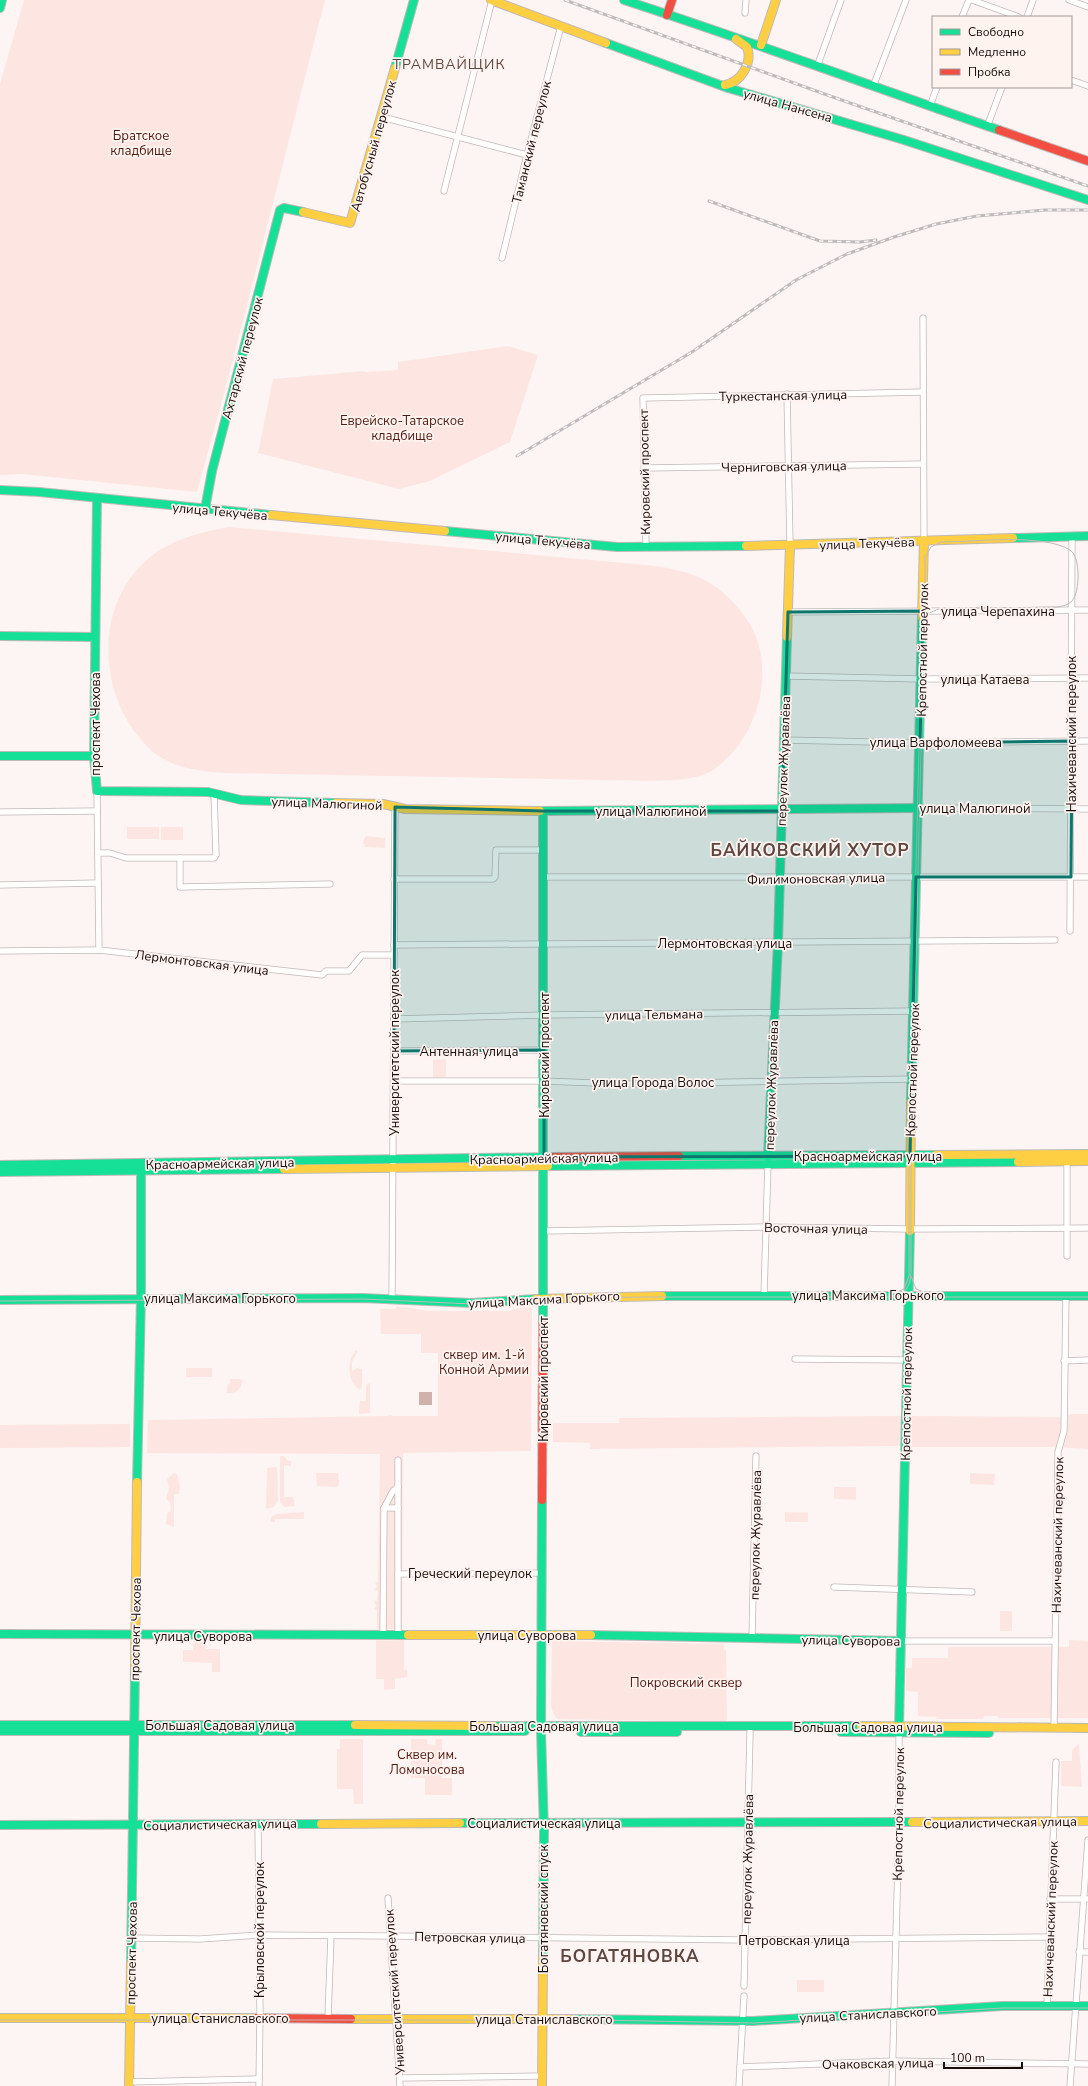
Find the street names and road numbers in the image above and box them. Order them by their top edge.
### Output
street label: Автобусный переулок [347,79,401,214]
street label: Таманский переулок [508,79,556,206]
street label: улица Нансена [741,85,834,127]
street label: Ахтарский переулок [218,295,268,421]
street label: Туркестанская улица [719,386,847,406]
street label: Кировский проспект [635,409,655,535]
street label: Черниговская улица [721,457,847,477]
street label: улица Текучёва [172,499,268,525]
street label: улица Текучёва [495,528,591,554]
street label: улица Текучёва [819,533,915,555]
street label: Крепостной переулок [913,583,933,717]
street label: улица Черепахина [941,603,1055,621]
street label: Нахичеванский переулок [1063,656,1081,812]
street label: улица Катаева [941,671,1029,689]
street label: проспект Чехова [87,672,105,776]
street label: переулок Журавлёва [773,696,795,826]
street label: улица Варфоломеева [870,734,1002,752]
street label: улица Малюгиной [271,793,383,815]
street label: улица Малюгиной [919,800,1031,818]
street label: улица Малюгиной [595,803,707,821]
street label: Филимоновская улица [747,869,885,889]
street label: Лермонтовская улица [658,935,792,953]
street label: Лермонтовская улица [134,946,270,980]
street label: Университетский переулок [386,970,404,1137]
street label: Кировский проспект [536,992,554,1118]
street label: Крепостной переулок [902,1003,924,1137]
street label: улица Тельмана [605,1005,703,1025]
street label: переулок Журавлёва [761,1020,783,1150]
street label: Антенная улица [420,1043,518,1061]
street label: улица Города Волос [592,1074,714,1092]
street label: Красноармейская улица [794,1148,942,1166]
street label: Красноармейская улица [470,1149,619,1169]
street label: Красноармейская улица [146,1154,295,1174]
street label: Восточная улица [764,1219,868,1239]
street label: улица Максима Горького [468,1287,620,1313]
street label: улица Максима Горького [792,1287,944,1305]
street label: улица Максима Горького [144,1290,296,1308]
street label: Кировский проспект [535,1316,553,1442]
street label: Крепостной переулок [897,1327,917,1461]
street label: Нахичеванский переулок [1048,1457,1068,1613]
street label: переулок Журавлёва [746,1470,766,1600]
street label: Греческий переулок [408,1565,532,1583]
street label: проспект Чехова [126,1577,146,1681]
street label: улица Суворова [478,1627,576,1645]
street label: улица Суворова [154,1628,252,1646]
street label: улица Суворова [802,1631,900,1651]
street label: Большая Садовая улица [145,1717,295,1735]
street label: Большая Садовая улица [469,1718,619,1736]
street label: Большая Садовая улица [793,1719,943,1737]
street label: Крепостной переулок [889,1747,909,1881]
street label: переулок Журавлёва [738,1794,758,1924]
street label: Социалистическая улица [923,1813,1077,1833]
street label: Социалистическая улица [143,1815,297,1835]
street label: Социалистическая улица [467,1815,621,1833]
street label: Нахичеванский переулок [1039,1840,1063,1997]
street label: Богатяновский спуск [535,1845,553,1973]
street label: Крыловской переулок [251,1862,269,1998]
street label: проспект Чехова [122,1901,142,2005]
street label: Университетский переулок [380,1908,410,2076]
street label: Петровская улица [414,1928,526,1948]
street label: Петровская улица [738,1932,850,1950]
street label: улица Станиславского [799,2002,937,2028]
street label: улица Станиславского [151,2010,289,2028]
street label: улица Станиславского [475,2011,613,2029]
street label: Очаковская улица [822,2054,934,2074]

